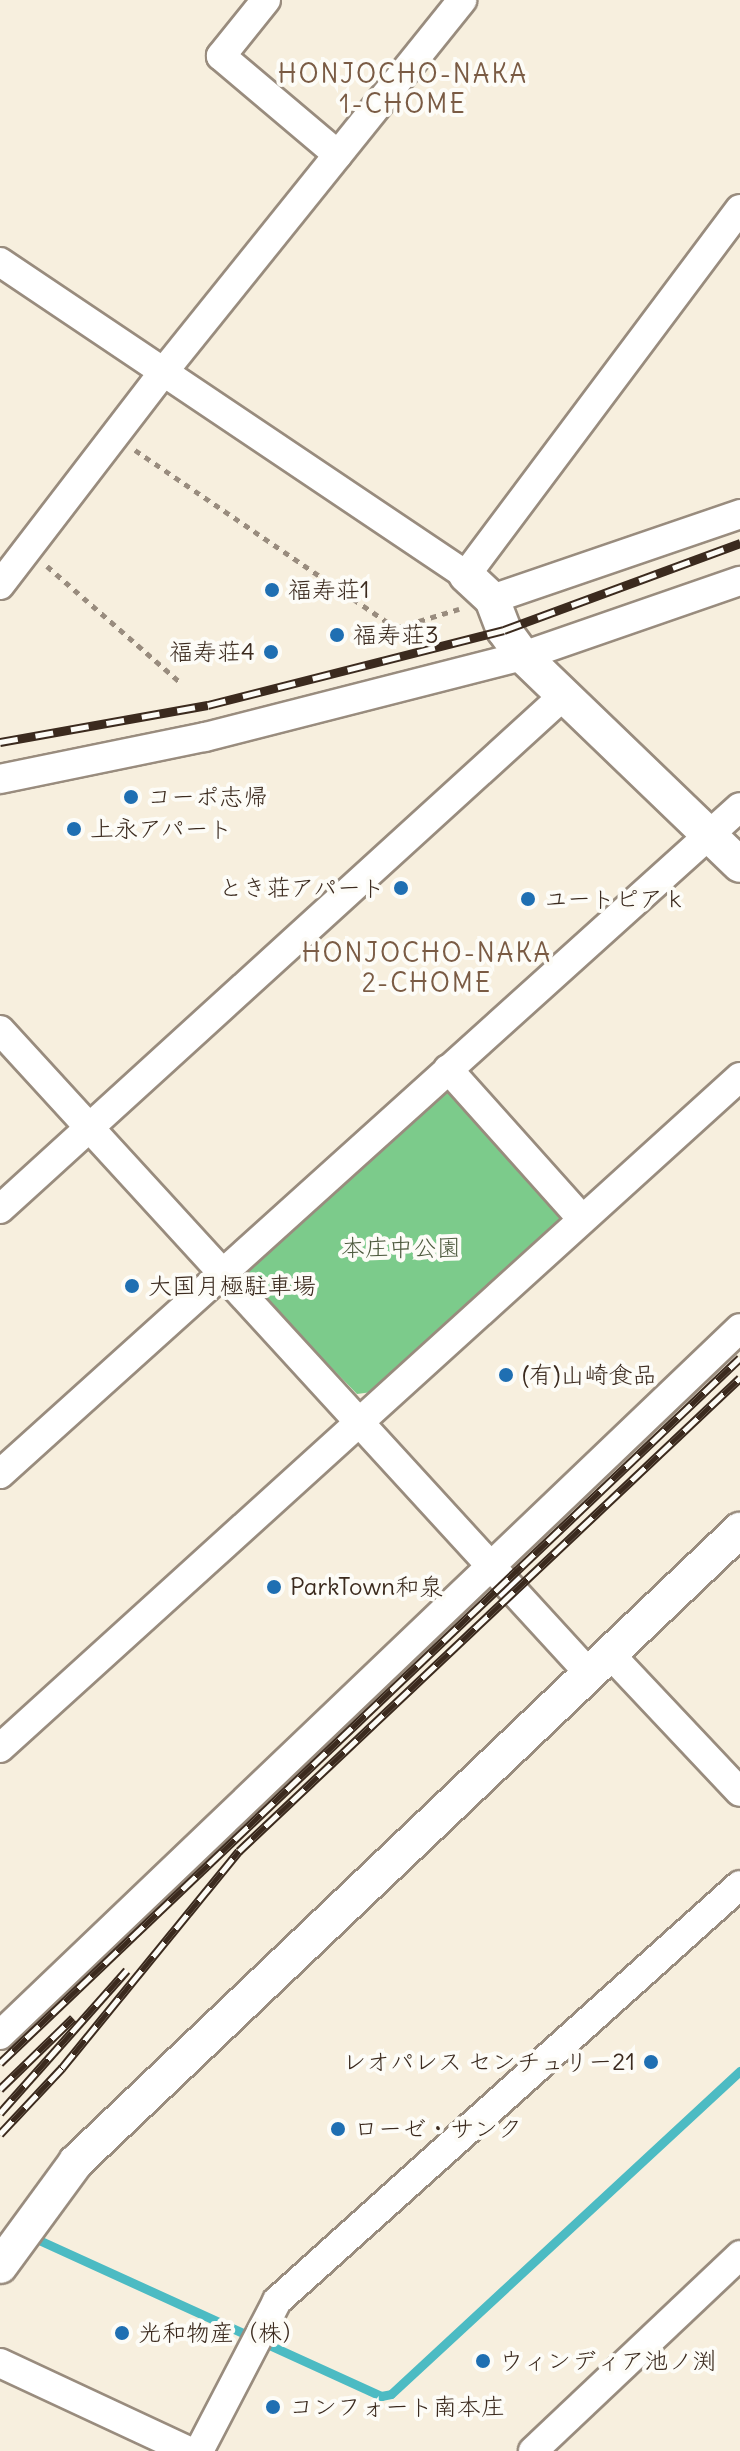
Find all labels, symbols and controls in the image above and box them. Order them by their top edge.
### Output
district label: HONJOCHO-NAKA 1-CHOME [278,58,528,120]
place label: 福寿荘1 [288,576,370,604]
marker: 福寿荘1 [263,581,281,599]
place label: 福寿荘3 [353,621,439,649]
marker: 福寿荘3 [328,626,346,644]
place label: 福寿荘4 [169,638,255,666]
marker: 福寿荘4 [262,643,280,661]
place label: コーポ志帰 [147,783,267,811]
marker: コーポ志帰 [122,788,140,806]
place label: 上永アパート [90,815,234,843]
marker: 上永アパート [65,820,83,838]
place label: とき荘アパート [217,874,385,902]
marker: とき荘アパート [392,879,410,897]
place label: ユートピアｋ [544,885,687,913]
marker: ユートピアｋ [519,890,537,908]
district label: HONJOCHO-NAKA 2-CHOME [302,937,552,998]
park label: 本庄中公園 [341,1234,461,1262]
place label: 大国月極駐車場 [148,1272,316,1300]
marker: 大国月極駐車場 [123,1277,141,1295]
place label: (有)山崎食品 [522,1361,657,1389]
marker: (有)山崎食品 [497,1366,515,1384]
place label: ParkTown和泉 [290,1573,443,1601]
marker: ParkTown和泉 [265,1578,283,1596]
place label: レオパレス センチュリー21 [343,2048,635,2076]
marker: レオパレス センチュリー21 [642,2053,660,2071]
place label: ローゼ・サンク [354,2115,522,2143]
marker: ローゼ・サンク [329,2120,347,2138]
place label: 光和物産（株） [138,2319,306,2347]
marker: 光和物産（株） [113,2324,131,2342]
place label: ウィンディア池ノ渕 [499,2347,715,2375]
marker: ウィンディア池ノ渕 [474,2352,492,2370]
place label: コンフォート南本庄 [289,2393,505,2421]
marker: コンフォート南本庄 [264,2398,282,2416]

